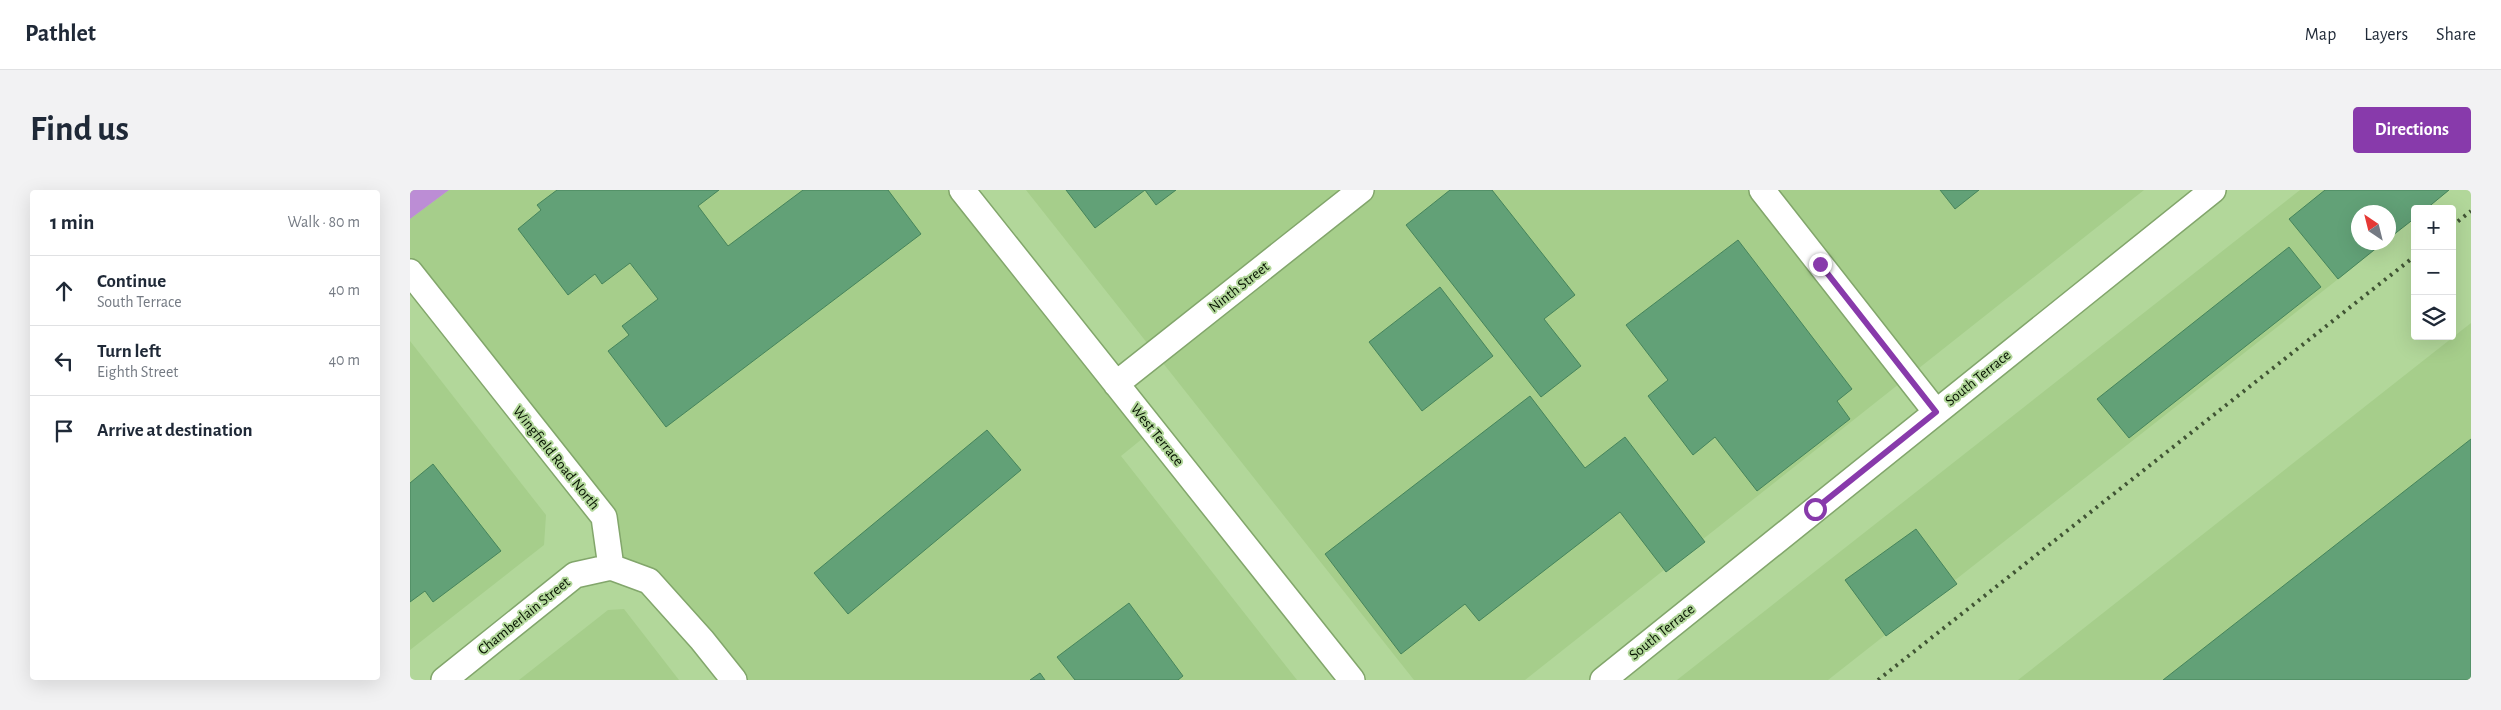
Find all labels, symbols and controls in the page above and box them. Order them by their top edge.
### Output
text: Pathlet [25,22,96,46]
text: Map [2305,26,2336,44]
text: Layers [2364,26,2408,44]
text: Share [2436,26,2476,44]
button: Directions [2353,107,2471,153]
text: Find us [30,112,129,147]
north arrow [2351,205,2396,250]
map controls [2411,205,2456,340]
button: + [2411,205,2456,250]
text: 1 min [50,212,94,233]
text: Walk · 80 m [288,214,360,230]
button: − [2411,250,2456,295]
route end [1809,253,1832,276]
street label: Ninth Street [1206,259,1272,315]
text: Continue [97,272,166,291]
icon: ahead [50,277,78,305]
text: 40 m [328,282,360,298]
text: South Terrace [97,294,182,310]
button: layers [2411,295,2456,340]
text: Turn left [97,342,161,361]
icon: left [50,347,78,375]
street label: South Terrace [1942,347,2014,409]
text: 40 m [328,352,360,368]
text: Eighth Street [97,364,178,380]
street label: West Terrace [1128,401,1186,469]
street label: Wingfield Road North [510,403,602,513]
icon: arrive [50,417,78,445]
text: Arrive at destination [97,421,253,440]
route start [1804,498,1827,521]
street label: Chamberlain Street [475,574,573,658]
street label: South Terrace [1626,601,1698,663]

